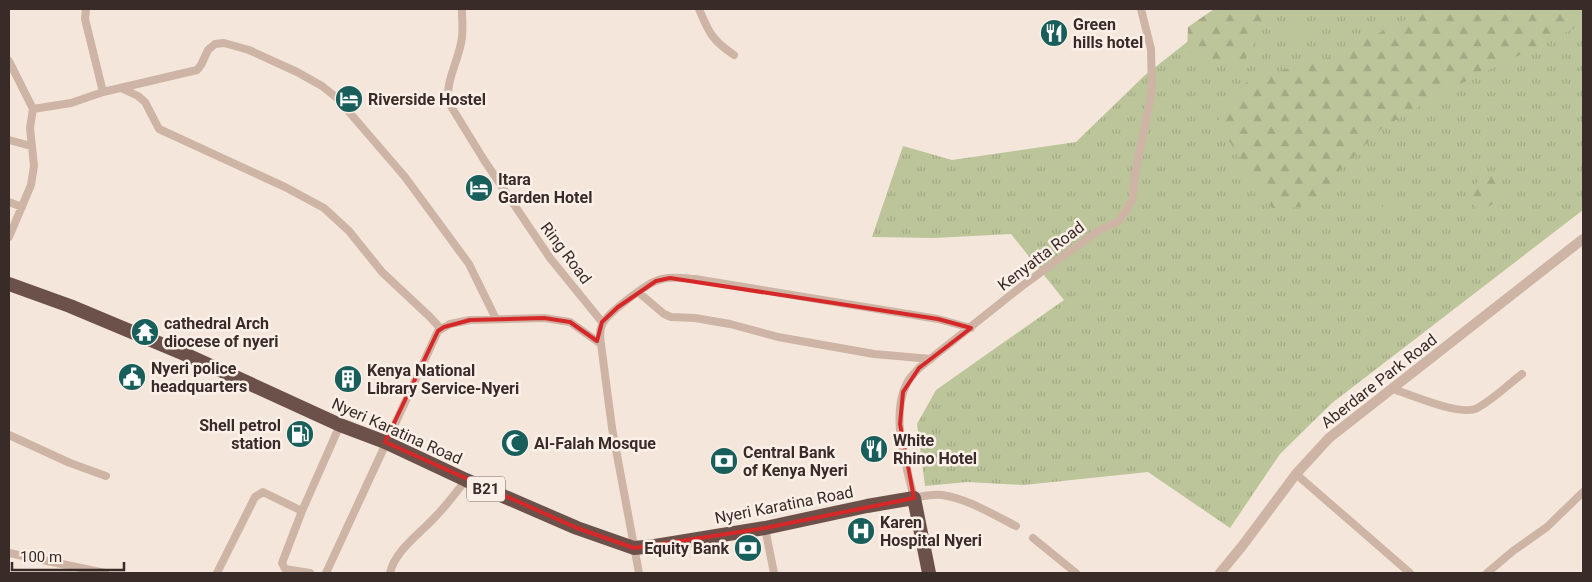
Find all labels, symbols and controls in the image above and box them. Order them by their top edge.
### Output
place label: Green hills hotel [1073,15,1143,52]
restaurant icon: Green hills hotel [1039,18,1069,48]
hotel icon: Riverside Hostel [334,84,364,114]
place label: Riverside Hostel [368,90,486,109]
place label: Itara Garden Hotel [498,170,592,207]
hotel icon: Itara Garden Hotel [464,173,494,203]
street label: Kenyatta Road [994,217,1088,295]
street label: Ring Road [537,218,595,288]
place label: cathedral Arch diocese of nyeri [164,314,278,351]
temple icon: cathedral Arch diocese of nyeri [130,317,160,347]
street label: Aberdare Park Road [1317,330,1441,432]
place label: Nyeri police headquarters [151,359,247,396]
place label: Kenya National Library Service-Nyeri [367,361,519,398]
public building icon: Nyeri police headquarters [117,362,147,392]
building icon: Kenya National Library Service-Nyeri [333,364,363,394]
street label: Nyeri Karatina Road [329,394,465,468]
place label: Shell petrol station [199,416,281,453]
fuel station icon: Shell petrol station [285,419,315,449]
mosque icon: Al-Falah Mosque [500,428,530,458]
place label: White Rhino Hotel [893,431,977,468]
place label: Al-Falah Mosque [534,434,656,453]
restaurant icon: White Rhino Hotel [859,434,889,464]
place label: Central Bank of Kenya Nyeri [743,443,848,480]
bank icon: Central Bank of Kenya Nyeri [709,446,739,476]
road number: B21 [467,476,505,502]
street label: Nyeri Karatina Road [713,482,855,528]
place label: Karen Hospital Nyeri [880,513,982,550]
hospital icon: Karen Hospital Nyeri [846,516,876,546]
bank icon: Equity Bank [733,533,763,563]
place label: Equity Bank [644,539,729,558]
scale bar [12,540,125,572]
text: 100 m [20,548,62,566]

